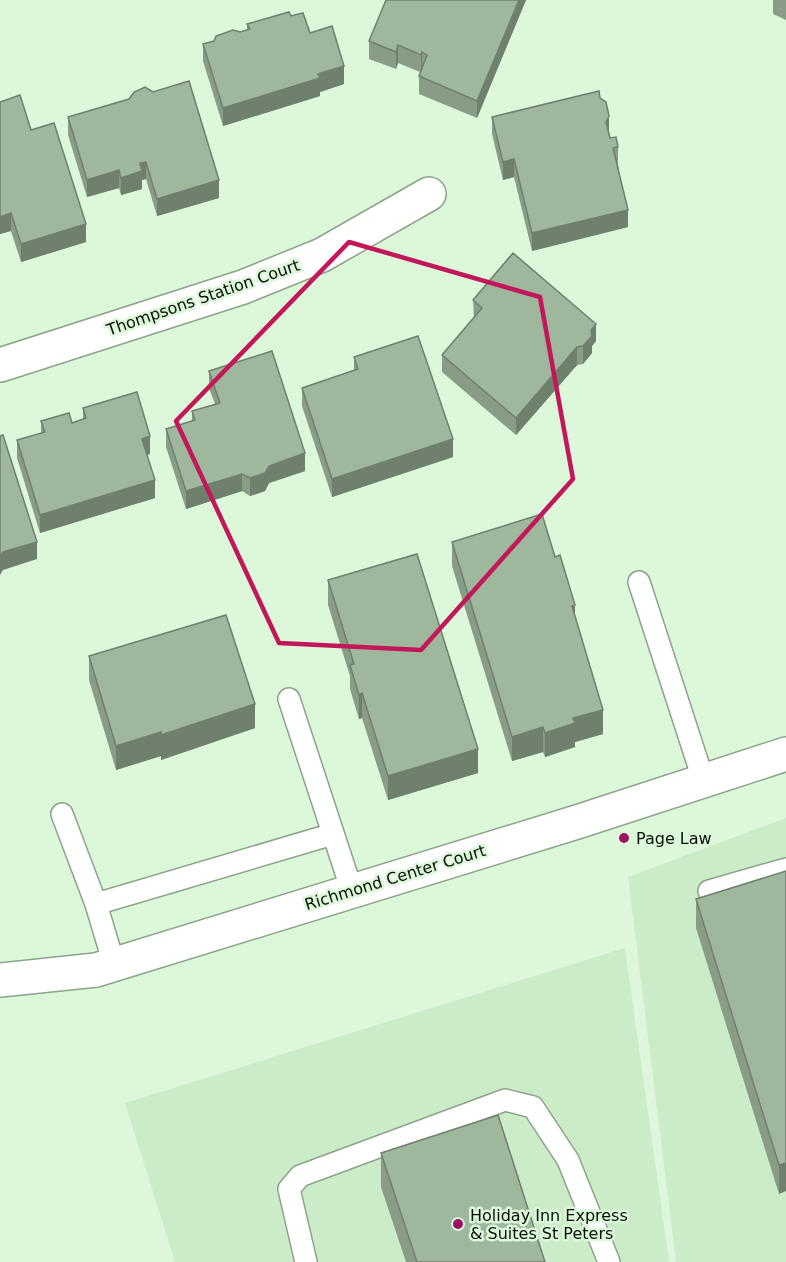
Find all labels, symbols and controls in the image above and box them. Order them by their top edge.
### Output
street label: Thompsons Station Court [103,255,302,340]
place label: Page Law [636,829,712,848]
marker: Page Law [617,831,631,845]
street label: Richmond Center Court [302,841,488,914]
place label: Holiday Inn Express & Suites St Peters [470,1206,628,1243]
marker: Holiday Inn Express & Suites St Peters [451,1217,465,1231]

